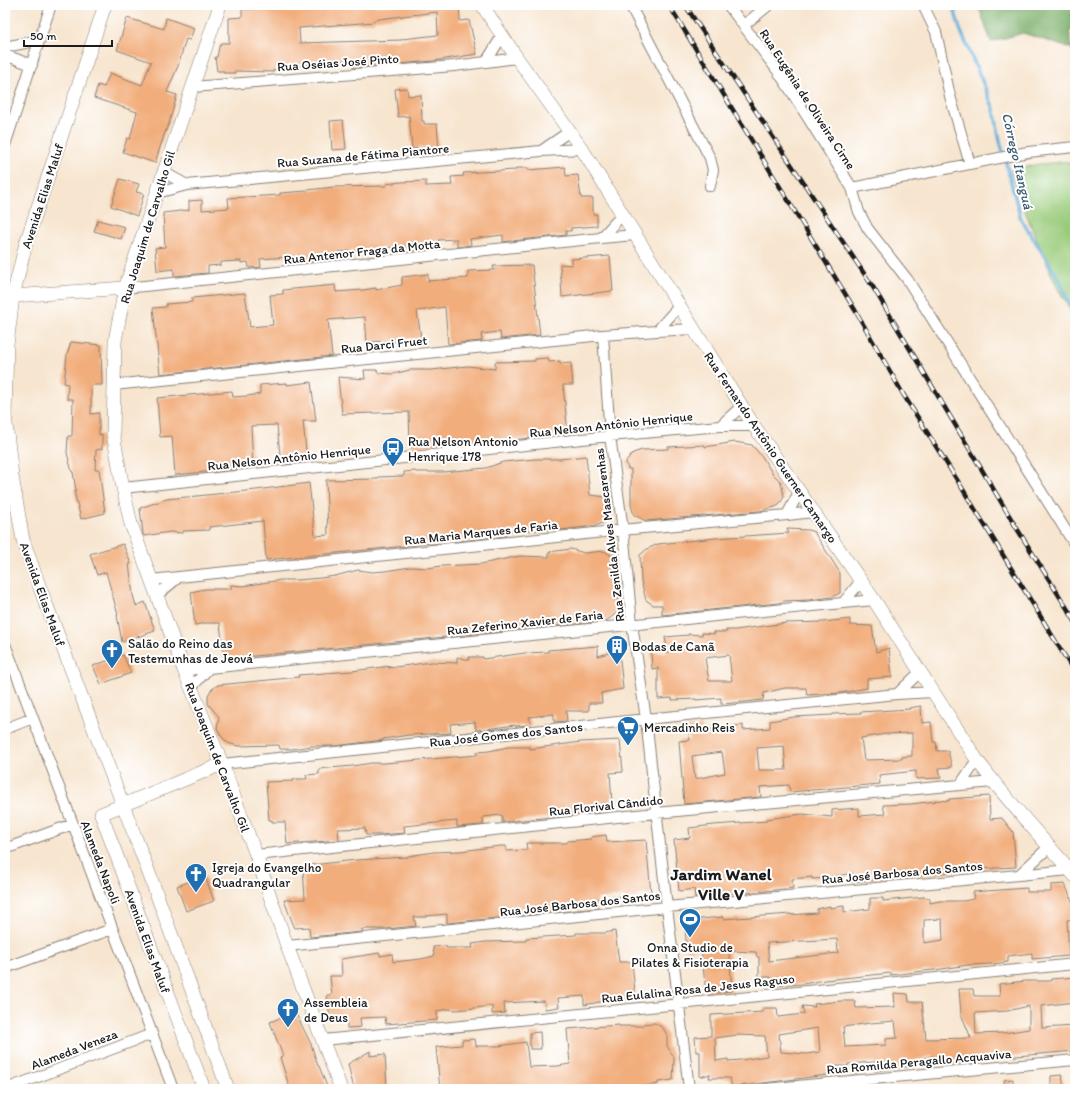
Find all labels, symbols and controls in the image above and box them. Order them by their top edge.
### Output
scale bar [24,22,112,48]
street label: Rua Eugênia de Oliveira Cirne [757,26,859,172]
text: 50 m [30,29,56,43]
street label: Rua Oséias José Pinto [277,51,400,74]
water label: Córrego Itanguá [998,111,1037,212]
street label: Rua Suzana de Fátima Piantore [276,141,450,170]
street label: Avenida Elias Maluf [18,142,67,250]
street label: Rua Joaquim de Carvalho Gil [117,148,178,306]
street label: Rua Antenor Fraga da Motta [283,236,441,267]
street label: Rua Darci Fruet [340,332,428,356]
street label: Rua Fernando Antônio Guerner Camargo [701,349,840,546]
street label: Rua Nelson Antônio Henrique [529,408,693,441]
place label: Rua Nelson Antonio Henrique 178 [408,434,519,464]
bus stop icon: Rua Nelson Antonio Henrique 178 [380,435,406,468]
street label: Rua Nelson Antônio Henrique [207,441,371,474]
street label: Rua Zenilda Alves Mascarenhas [591,447,628,623]
street label: Rua Maria Marques de Faria [404,517,559,548]
street label: Avenida Elias Maluf [17,540,68,648]
street label: Rua Zeferino Xavier de Faria [446,607,604,638]
building icon: Bodas de Canã [604,633,630,666]
place label: Salão do Reino das Testemunhas de Jeová [128,636,253,666]
church icon: Salão do Reino das Testemunhas de Jeová [99,637,125,670]
place label: Bodas de Canã [632,639,715,654]
street label: Rua Joaquim de Carvalho Gil [182,680,253,835]
supermarket icon: Mercadinho Reis [615,714,641,747]
street label: Rua José Gomes dos Santos [429,719,584,750]
place label: Mercadinho Reis [644,720,735,735]
street label: Rua Florival Cândido [548,792,664,819]
street label: Alameda Napoli [78,818,123,906]
street label: Rua José Barbosa dos Santos [821,858,983,887]
place label: Igreja do Evangelho Quadrangular [212,860,322,890]
church icon: Igreja do Evangelho Quadrangular [183,861,209,894]
district label: Jardim Wanel Ville V [669,864,772,904]
street label: Avenida Elias Maluf [122,887,173,995]
street label: Rua José Barbosa dos Santos [499,888,661,919]
sports icon: Onna Studio de Pilates & Fisioterapia [677,906,703,939]
place label: Onna Studio de Pilates & Fisioterapia [631,940,749,970]
street label: Rua Eulalina Rosa de Jesus Raguso [601,971,796,1006]
place label: Assembleia de Deus [304,995,368,1025]
church icon: Assembleia de Deus [275,996,301,1029]
street label: Alameda Veneza [29,1026,120,1073]
street label: Rua Romilda Peragallo Acquaviva [826,1046,1012,1077]

